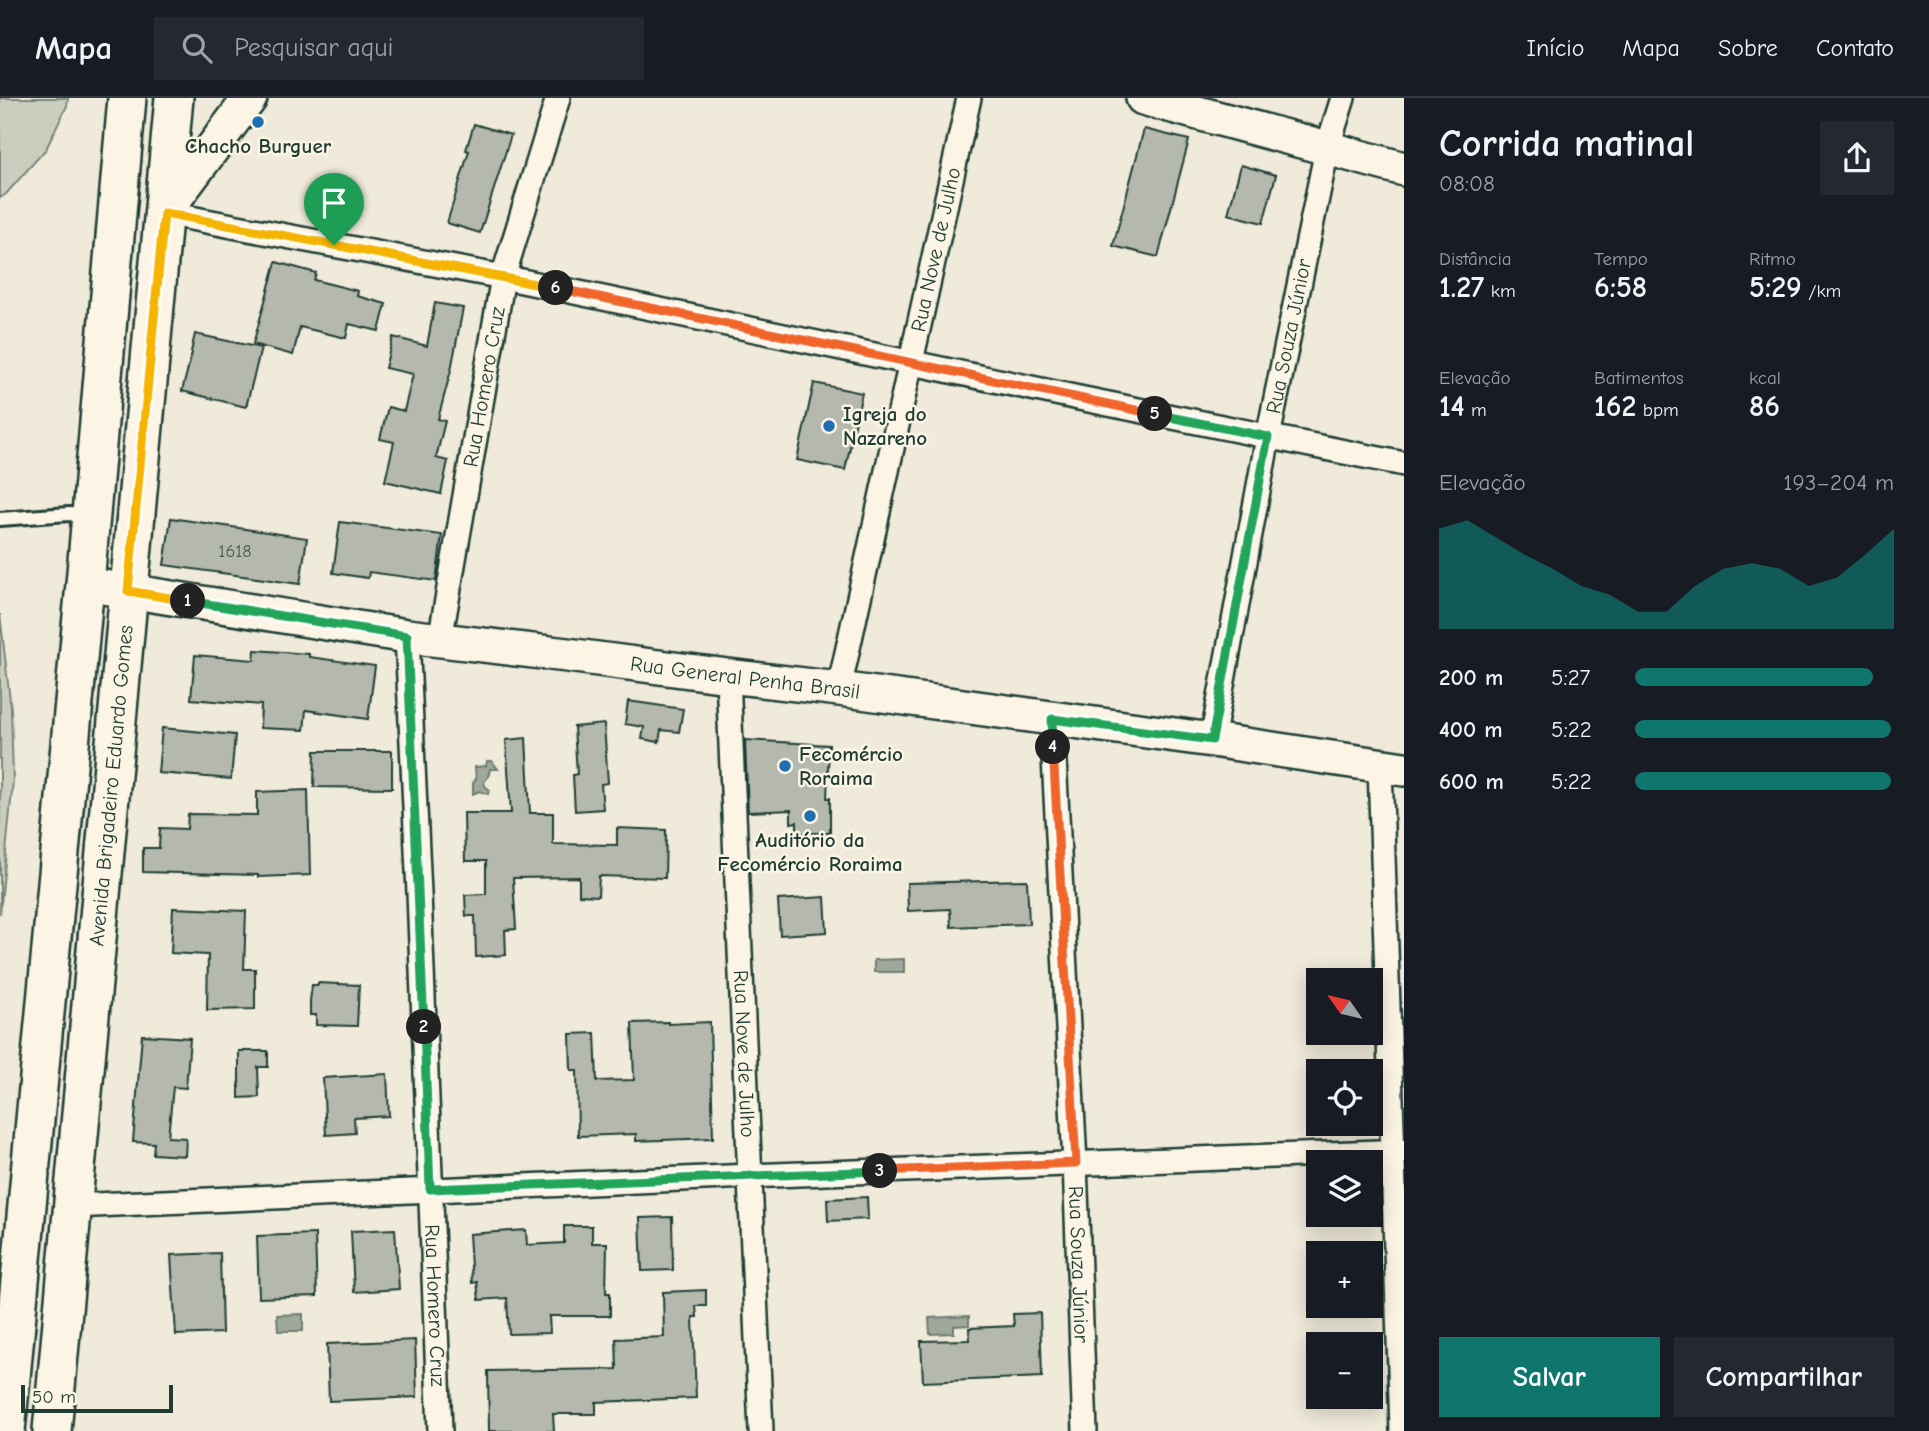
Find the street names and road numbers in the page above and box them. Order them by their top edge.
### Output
street label: Rua Nove de Julho [906,165,965,334]
street label: Rua Souza Júnior [1261,256,1316,416]
street label: Rua Homero Cruz [458,305,510,469]
street label: Avenida Brigadeiro Eduardo Gomes [84,624,138,947]
street label: Rua General Penha Brasil [629,651,862,704]
street label: Rua Nove de Julho [729,969,760,1138]
street label: Rua Souza Júnior [1064,1185,1094,1344]
street label: Rua Homero Cruz [420,1224,450,1387]

